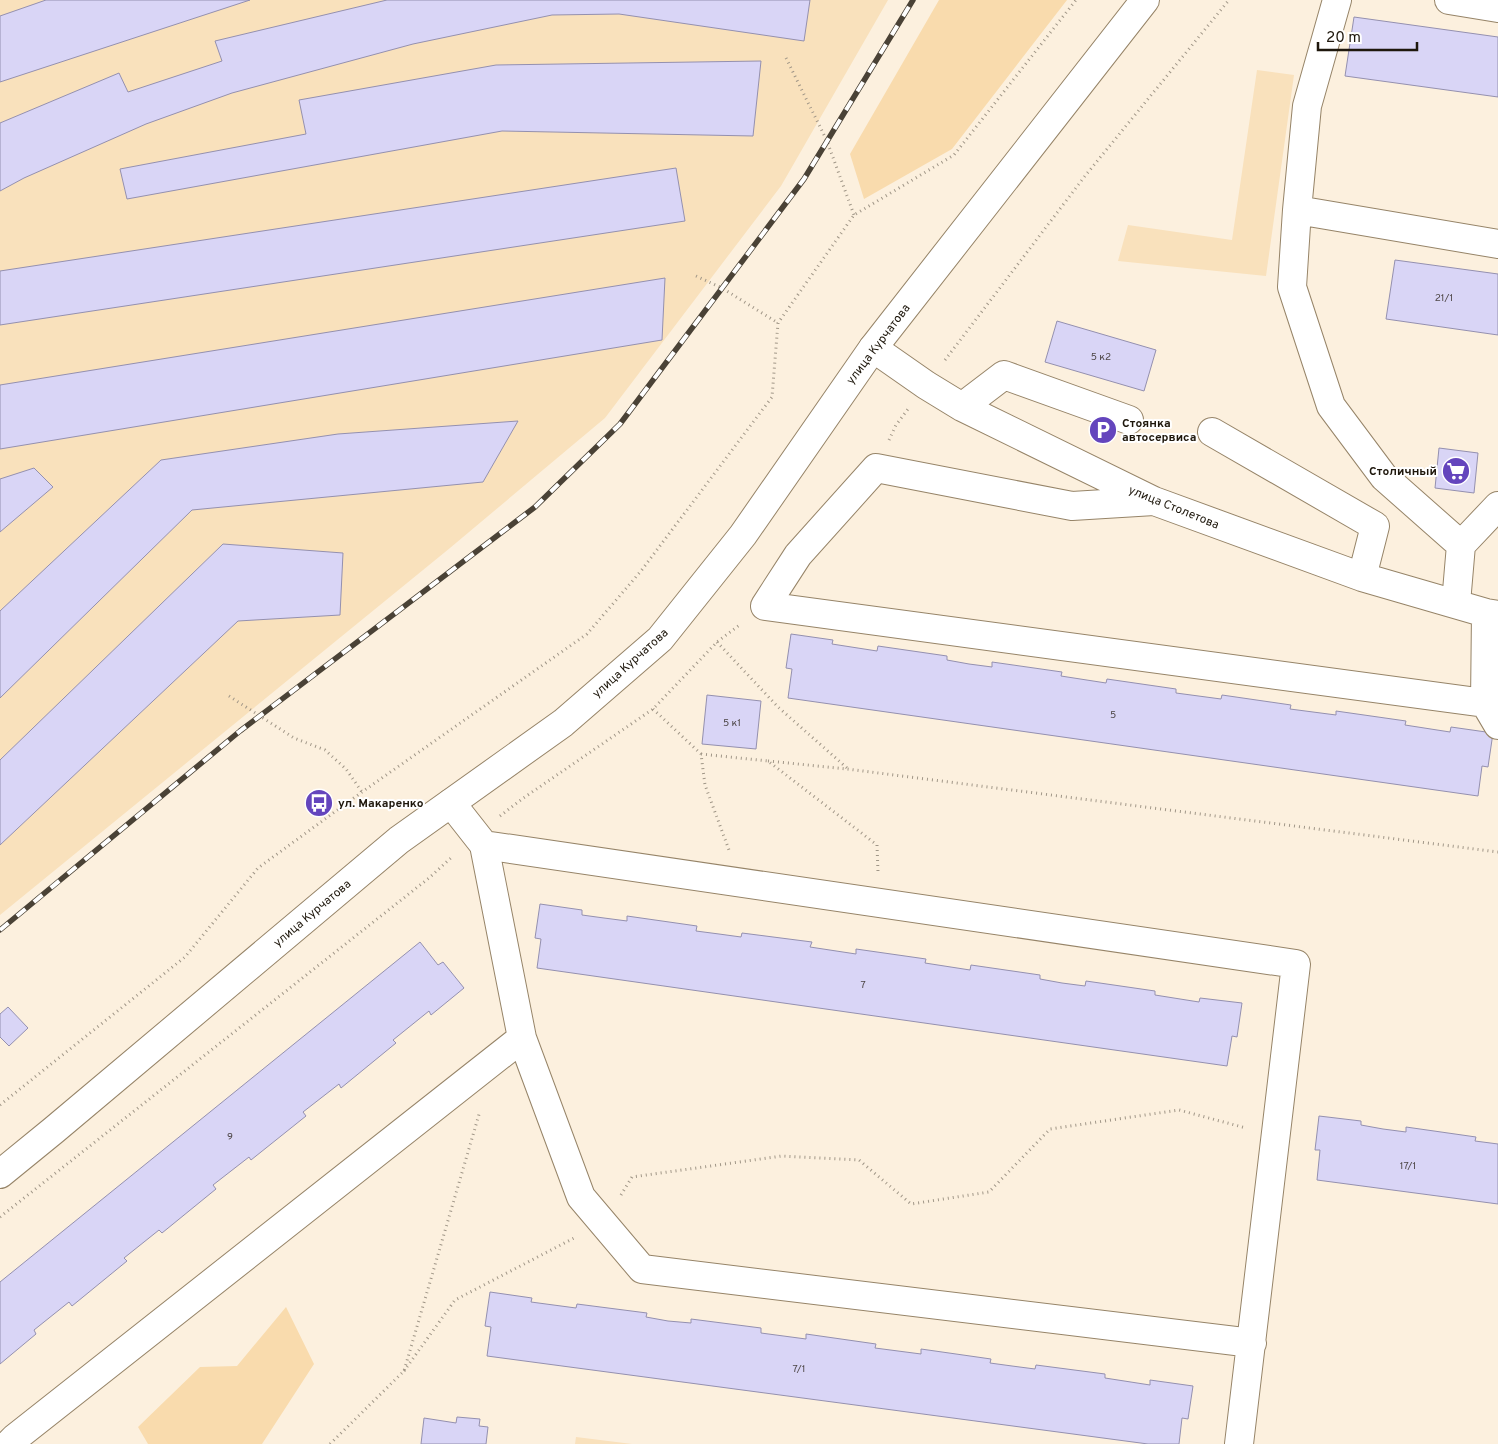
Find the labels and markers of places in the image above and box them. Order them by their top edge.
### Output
parking icon: Стоянка автосервиса [1088,415,1118,445]
place label: Стоянка автосервиса [1122,416,1196,446]
supermarket icon: Столичный [1441,456,1471,486]
place label: Столичный [1369,464,1437,480]
bus stop icon: ул. Макаренко [304,788,334,818]
place label: ул. Макаренко [338,796,424,812]

